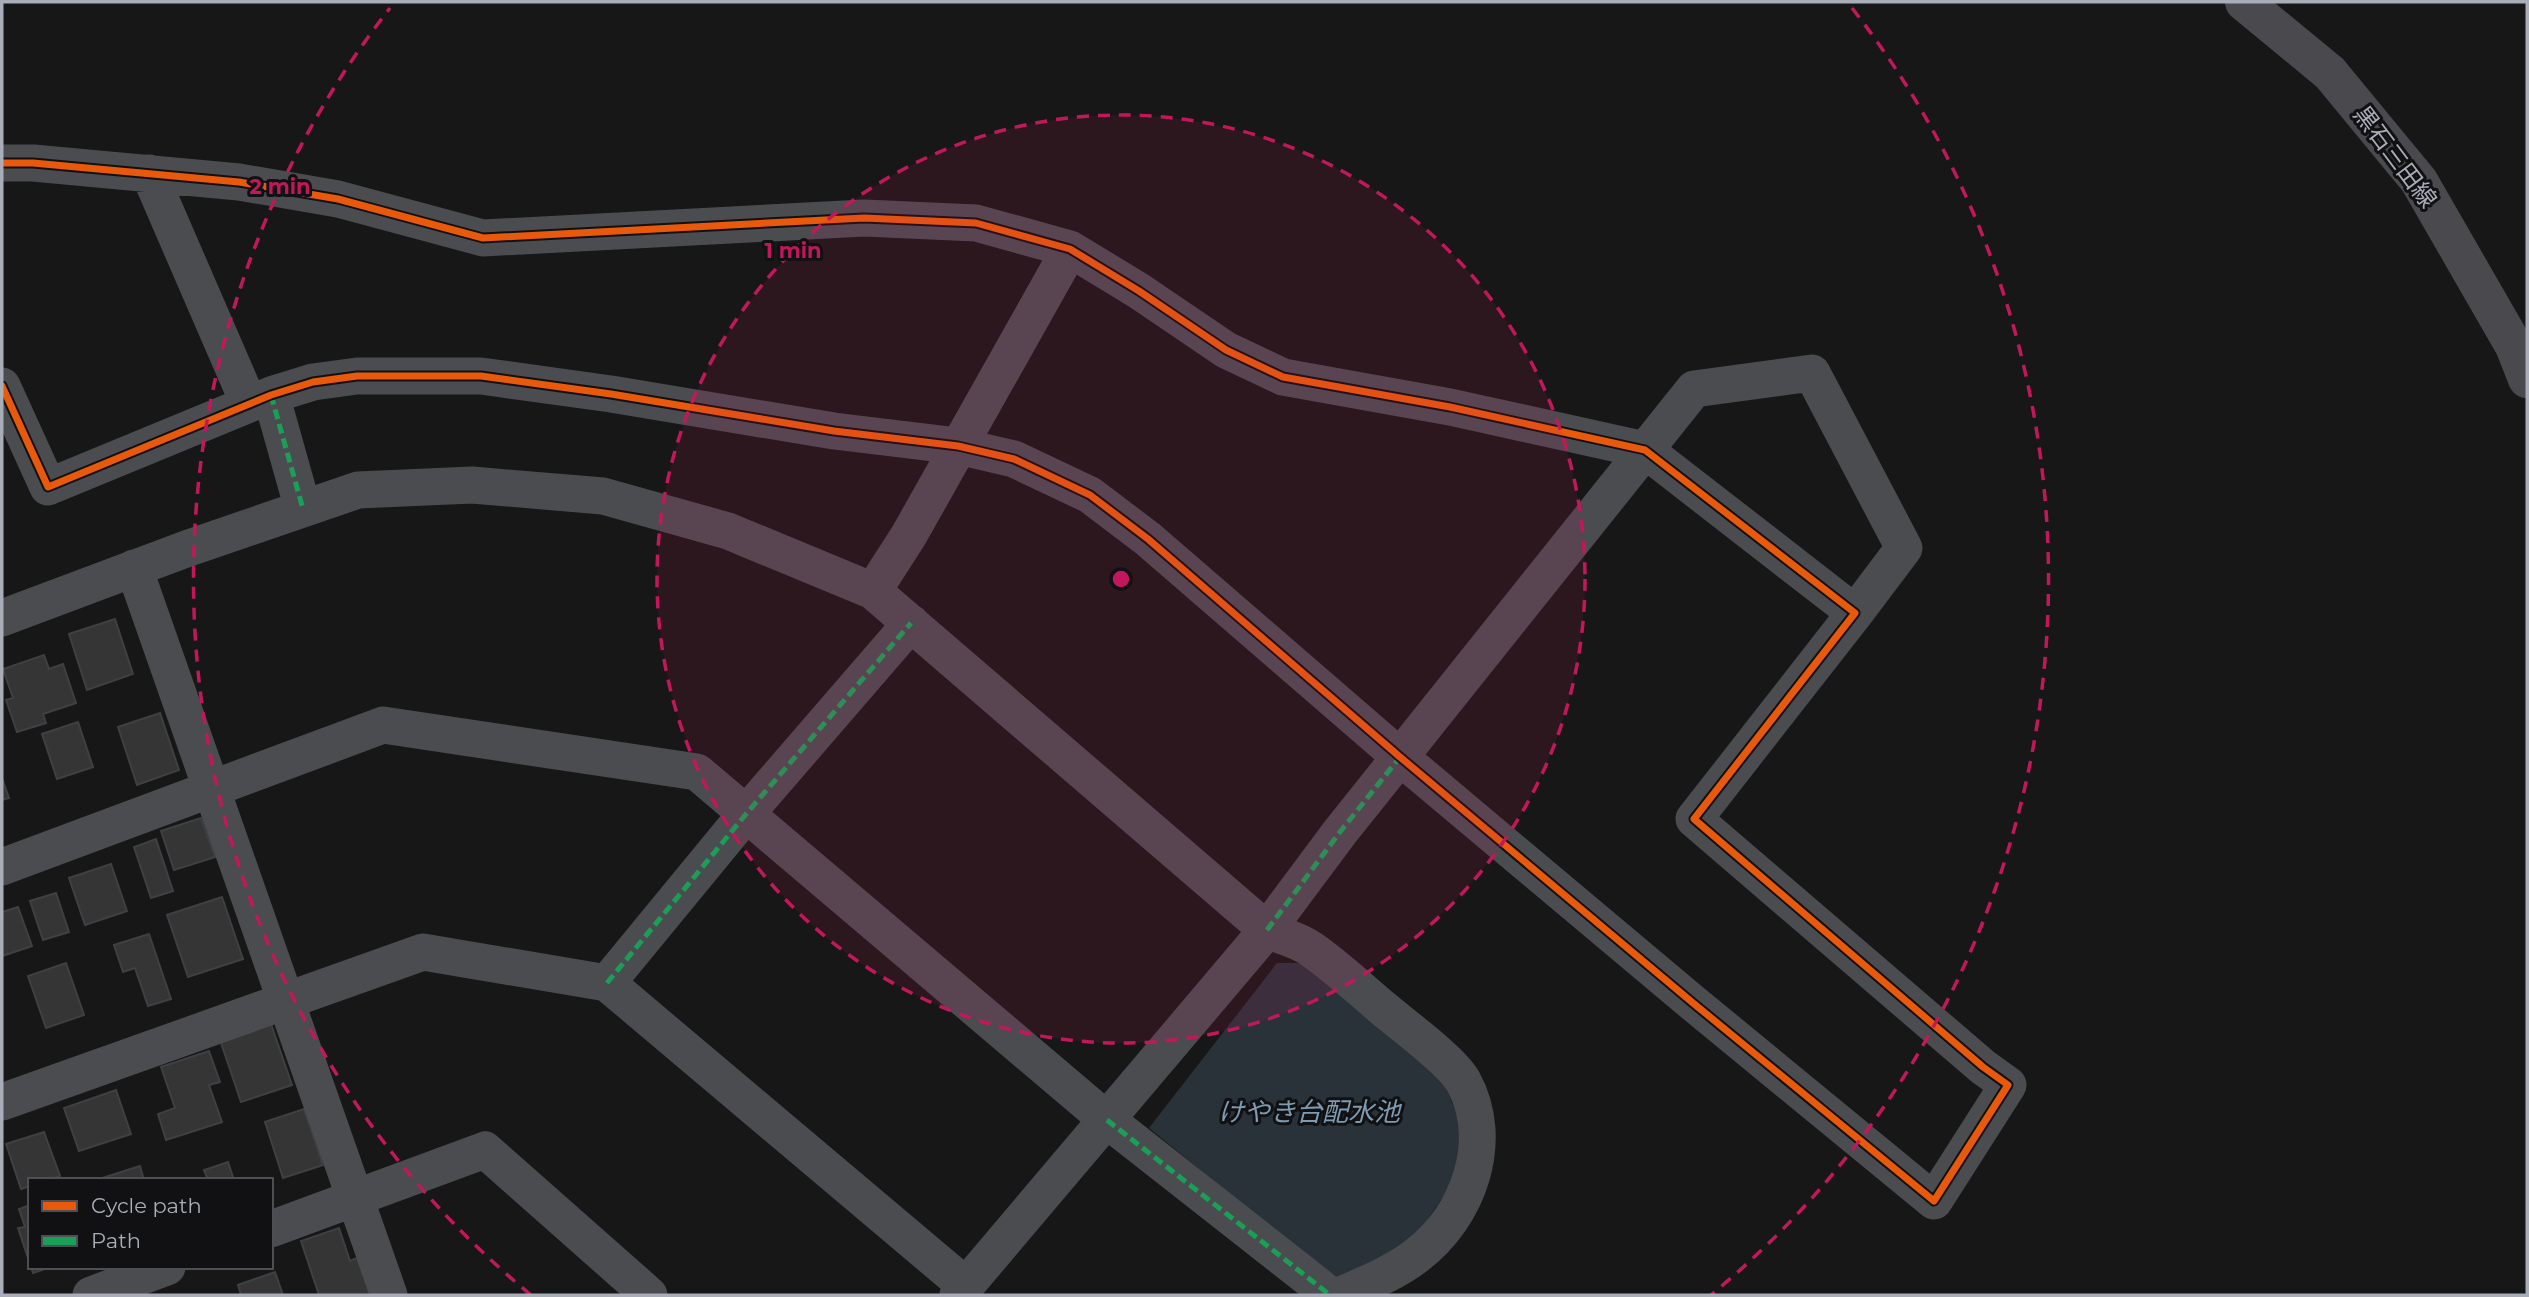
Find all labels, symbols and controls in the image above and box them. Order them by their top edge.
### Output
street label: 黒石三田線 [2348,100,2443,213]
text: 2 min [249,174,311,199]
text: 1 min [764,238,822,263]
centre of rings [1109,567,1133,591]
water label: けやき台配水池 [1218,1096,1403,1128]
legend [28,1178,273,1269]
text: Cycle path [91,1193,202,1218]
text: Path [91,1228,141,1253]

